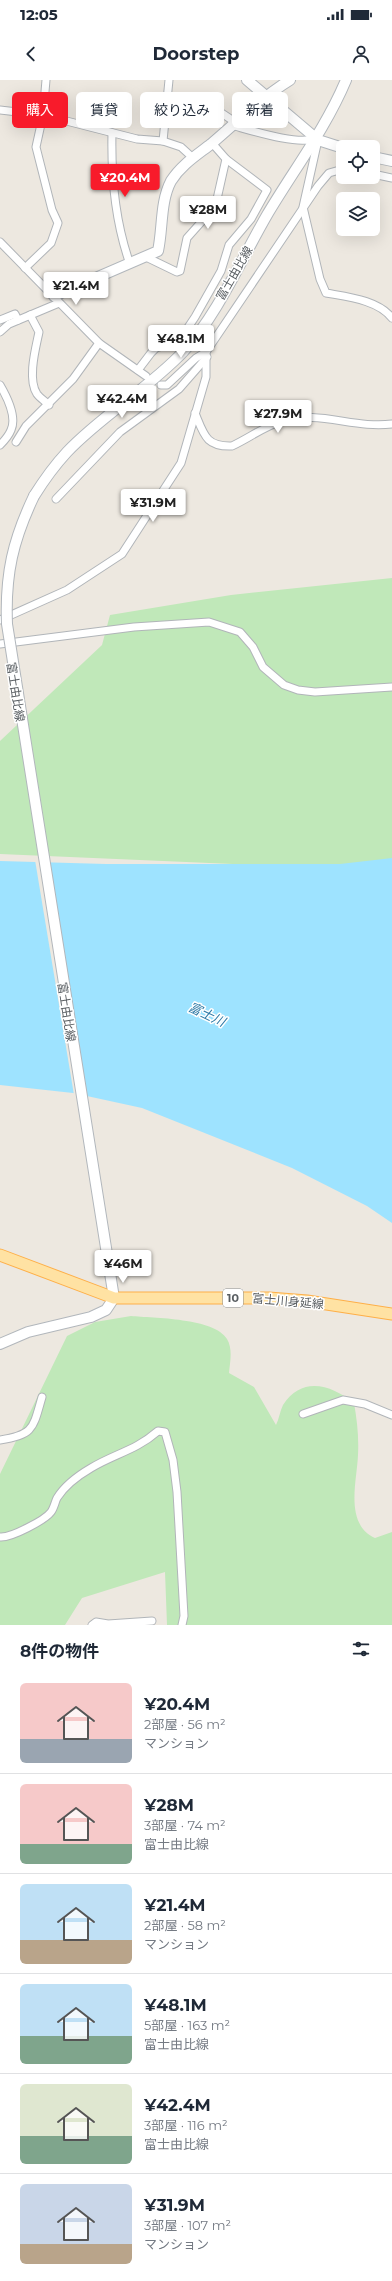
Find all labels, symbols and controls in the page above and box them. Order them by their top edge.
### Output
text: 12:05 [20,5,58,24]
icon: back [20,43,42,65]
text: Doorstep [152,43,240,65]
icon: person [350,43,372,65]
chip: 購入 [12,92,68,128]
chip: 賃貸 [76,92,132,128]
chip: 絞り込み [140,92,224,128]
chip: 新着 [232,92,288,128]
map controls [336,140,380,236]
button: locate [336,140,380,184]
pin: ¥20.4M [92,164,158,198]
text: ¥20.4M [100,169,150,185]
button: layers [336,192,380,236]
pin: ¥28M [184,196,232,230]
text: ¥28M [189,201,227,217]
street label: 富士由比線 [213,243,255,303]
pin: ¥21.4M [43,272,109,306]
text: ¥21.4M [52,277,100,293]
pin: ¥48.1M [148,325,214,359]
text: ¥48.1M [157,330,205,346]
pin: ¥42.4M [89,385,155,419]
text: ¥42.4M [97,390,147,406]
pin: ¥27.9M [245,400,311,434]
text: ¥27.9M [254,405,302,421]
pin: ¥31.9M [120,489,186,523]
text: ¥31.9M [130,494,176,510]
street label: 富士由比線 [4,661,28,723]
street label: 富士由比線 [55,981,79,1043]
water label: 富士川 [186,999,230,1030]
pin: ¥46M [99,1250,147,1284]
text: ¥46M [103,1255,143,1271]
road number: 10 [223,1289,243,1307]
street label: 富士川身延線 [251,1290,325,1312]
icon: filters [350,1638,372,1660]
text: 8件の物件 [20,1641,99,1661]
text: ¥20.4M [144,1694,210,1714]
icon: home [52,1699,100,1747]
text: 2部屋 · 56 m² [144,1716,226,1732]
text: マンション [144,1735,209,1751]
text: ¥28M [144,1795,194,1815]
icon: home [52,1800,100,1848]
text: 3部屋 · 74 m² [144,1817,226,1833]
text: 富士由比線 [144,1836,209,1852]
text: ¥21.4M [144,1895,206,1915]
icon: home [52,1900,100,1948]
text: 2部屋 · 58 m² [144,1917,226,1933]
text: マンション [144,1936,209,1952]
text: ¥48.1M [144,1995,207,2015]
icon: home [52,2000,100,2048]
text: 5部屋 · 163 m² [144,2017,230,2033]
text: 富士由比線 [144,2036,209,2052]
text: ¥42.4M [144,2095,211,2115]
icon: home [52,2100,100,2148]
text: 3部屋 · 116 m² [144,2117,228,2133]
text: 富士由比線 [144,2136,209,2152]
text: ¥31.9M [144,2195,205,2215]
icon: home [52,2200,100,2248]
text: 3部屋 · 107 m² [144,2217,231,2233]
text: マンション [144,2236,209,2252]

